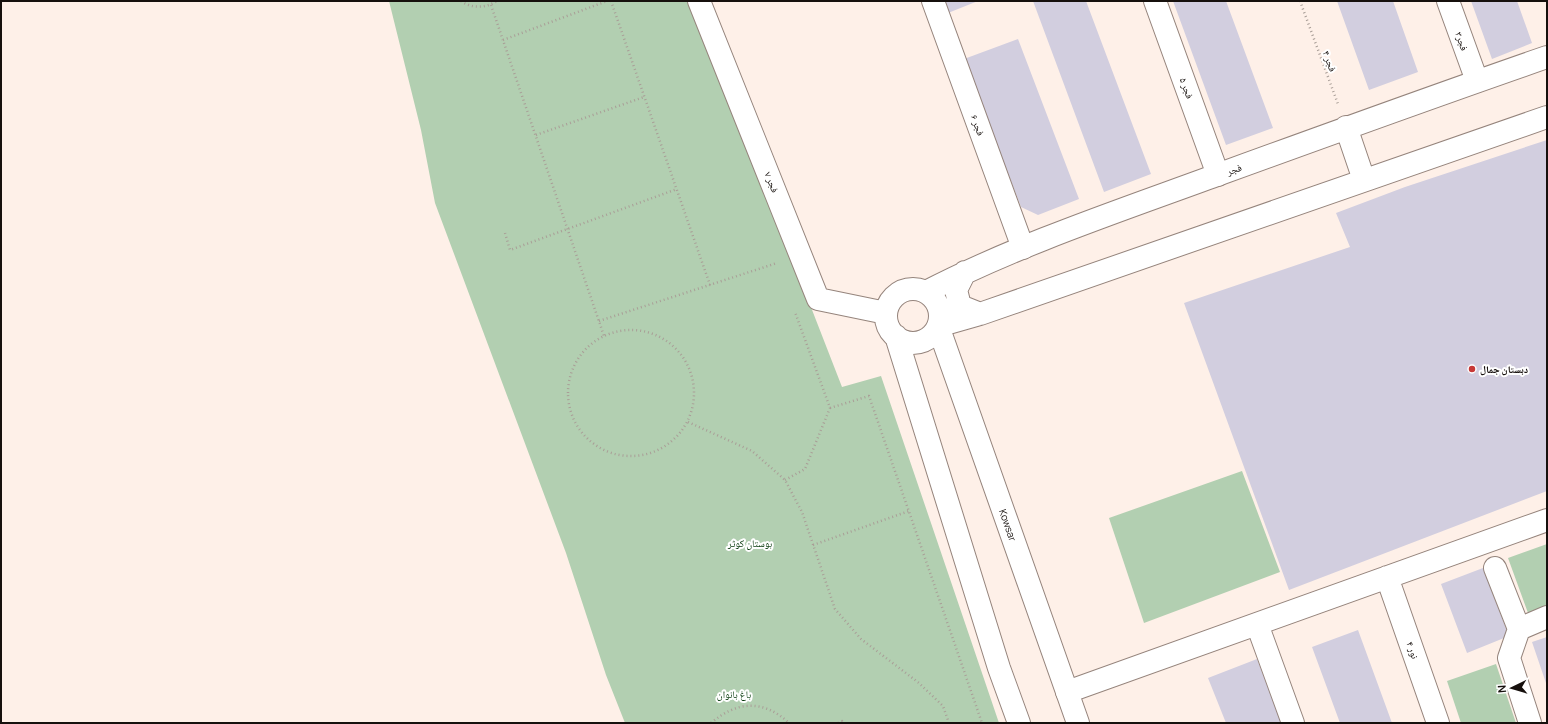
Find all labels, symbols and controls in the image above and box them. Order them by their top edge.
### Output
street label: فجر۳ [1452,29,1472,53]
street label: فجر ۴ [1320,49,1340,73]
street label: فجر ۵ [1177,76,1197,100]
street label: فجر ۶ [968,113,988,137]
street label: فجر [1224,160,1243,178]
street label: فجر ۷ [762,169,782,195]
place label: دبستان جمال [1480,362,1528,376]
marker: دبستان جمال [1467,364,1477,374]
street label: Kowsar [996,507,1020,543]
park label: بوستان کوثر [727,536,772,550]
street label: نور ۴ [1403,639,1423,661]
north arrow [1492,668,1532,708]
text: N [1494,684,1509,694]
park label: باغ بانوان [717,687,751,701]

